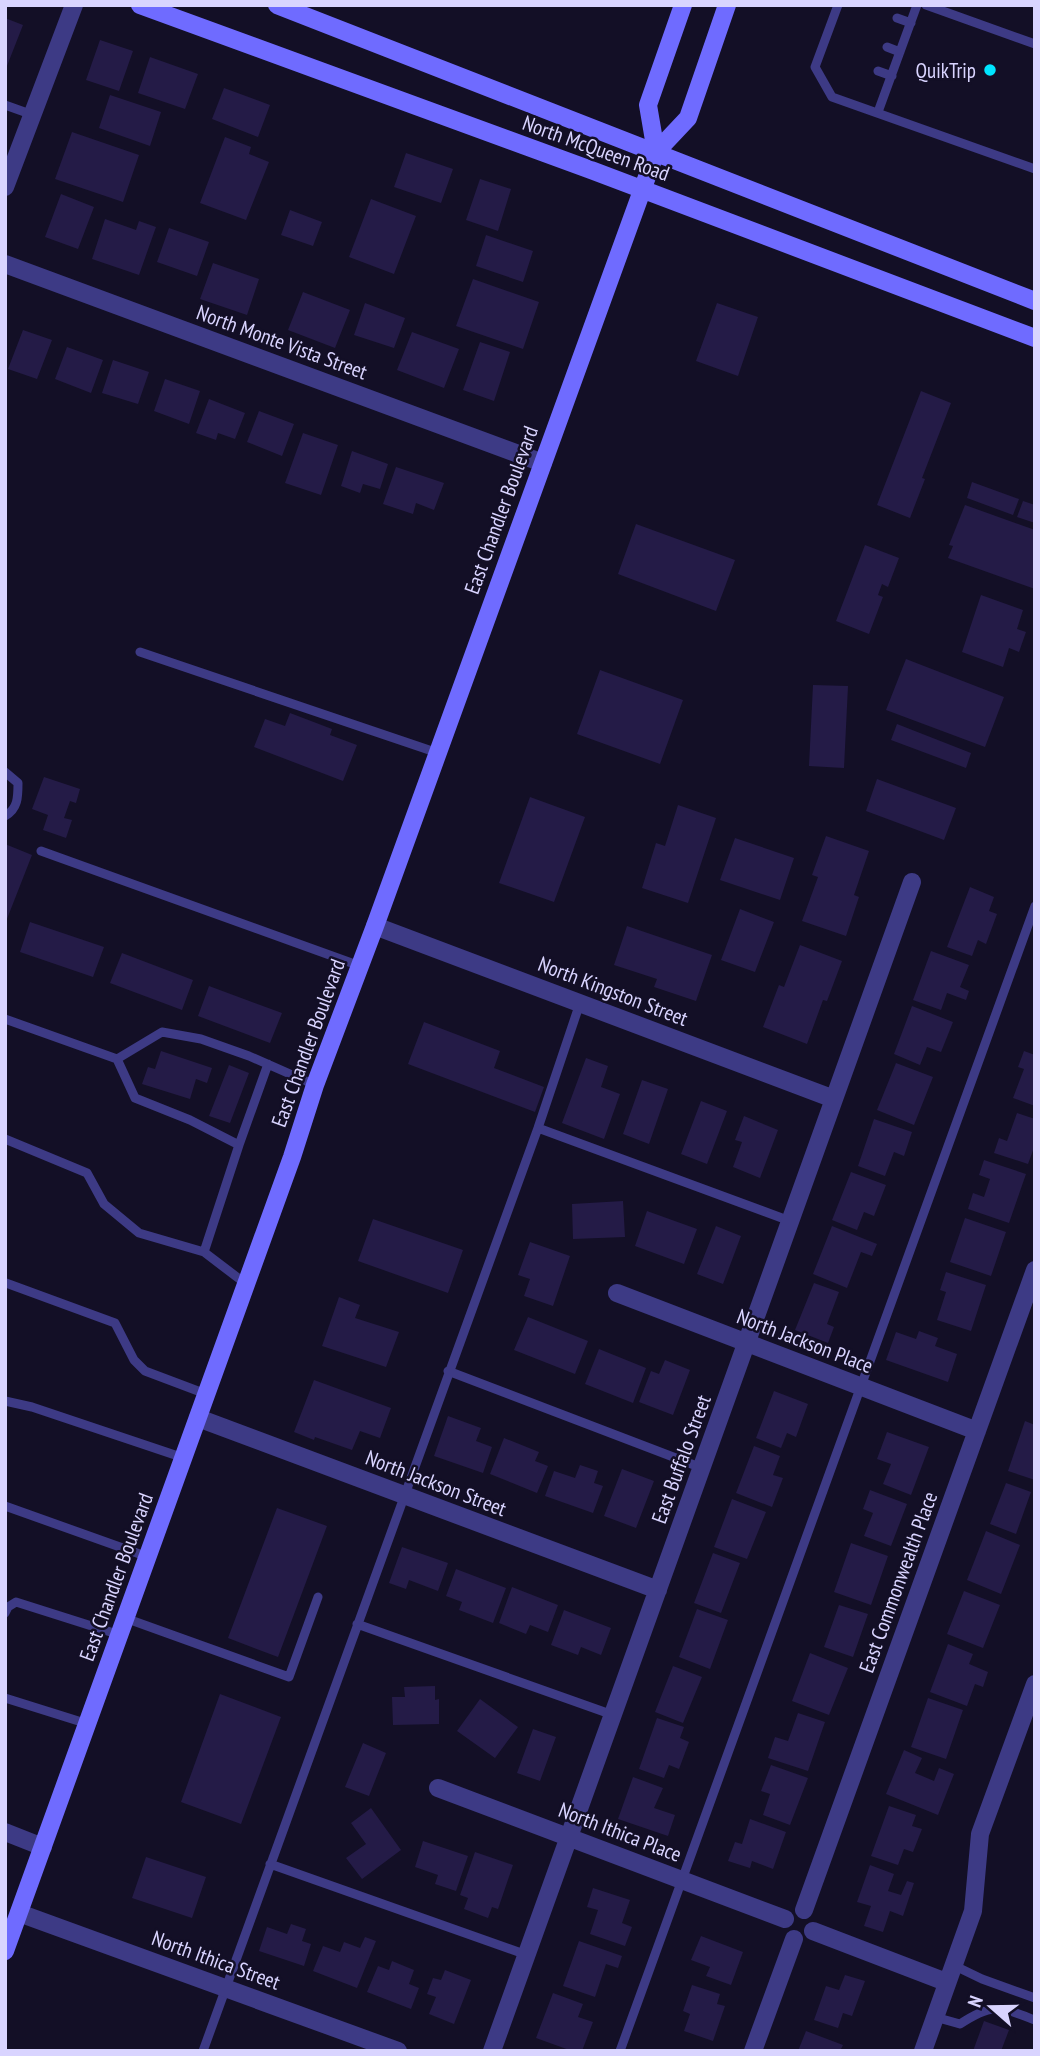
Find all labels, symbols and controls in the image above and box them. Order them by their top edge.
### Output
place label: QuikTrip [916,57,976,84]
marker: QuikTrip [982,62,998,78]
street label: North McQueen Road [519,109,673,187]
street label: North Monte Vista Street [193,299,371,385]
street label: East Chandler Boulevard [458,422,544,598]
street label: North Kingston Street [534,950,692,1032]
street label: East Chandler Boulevard [265,955,351,1131]
street label: North Jackson Place [733,1303,877,1379]
street label: East Buffalo Street [645,1391,717,1527]
street label: North Jackson Street [362,1444,510,1522]
street label: East Commonwealth Place [853,1488,943,1676]
street label: East Chandler Boulevard [73,1489,159,1665]
street label: North Ithica Place [555,1796,685,1868]
street label: North Ithica Street [148,1924,284,1996]
north arrow [956,1972,1026,2042]
text: N [962,1992,988,2010]

